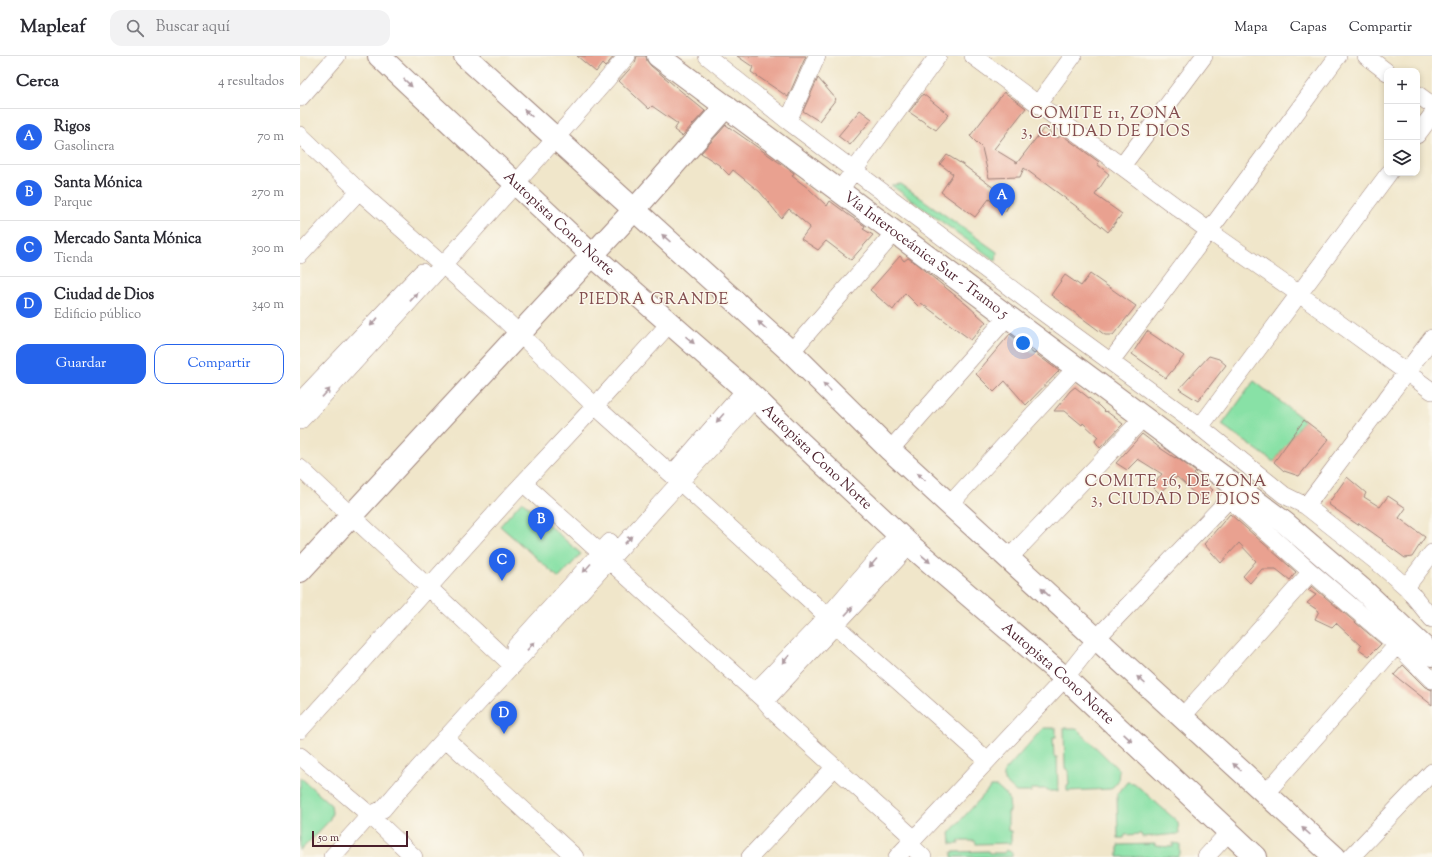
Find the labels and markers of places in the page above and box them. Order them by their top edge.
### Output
pin: A [989,183,1015,216]
pin: B [528,507,554,540]
pin: C [489,548,515,581]
pin: D [491,701,517,734]

